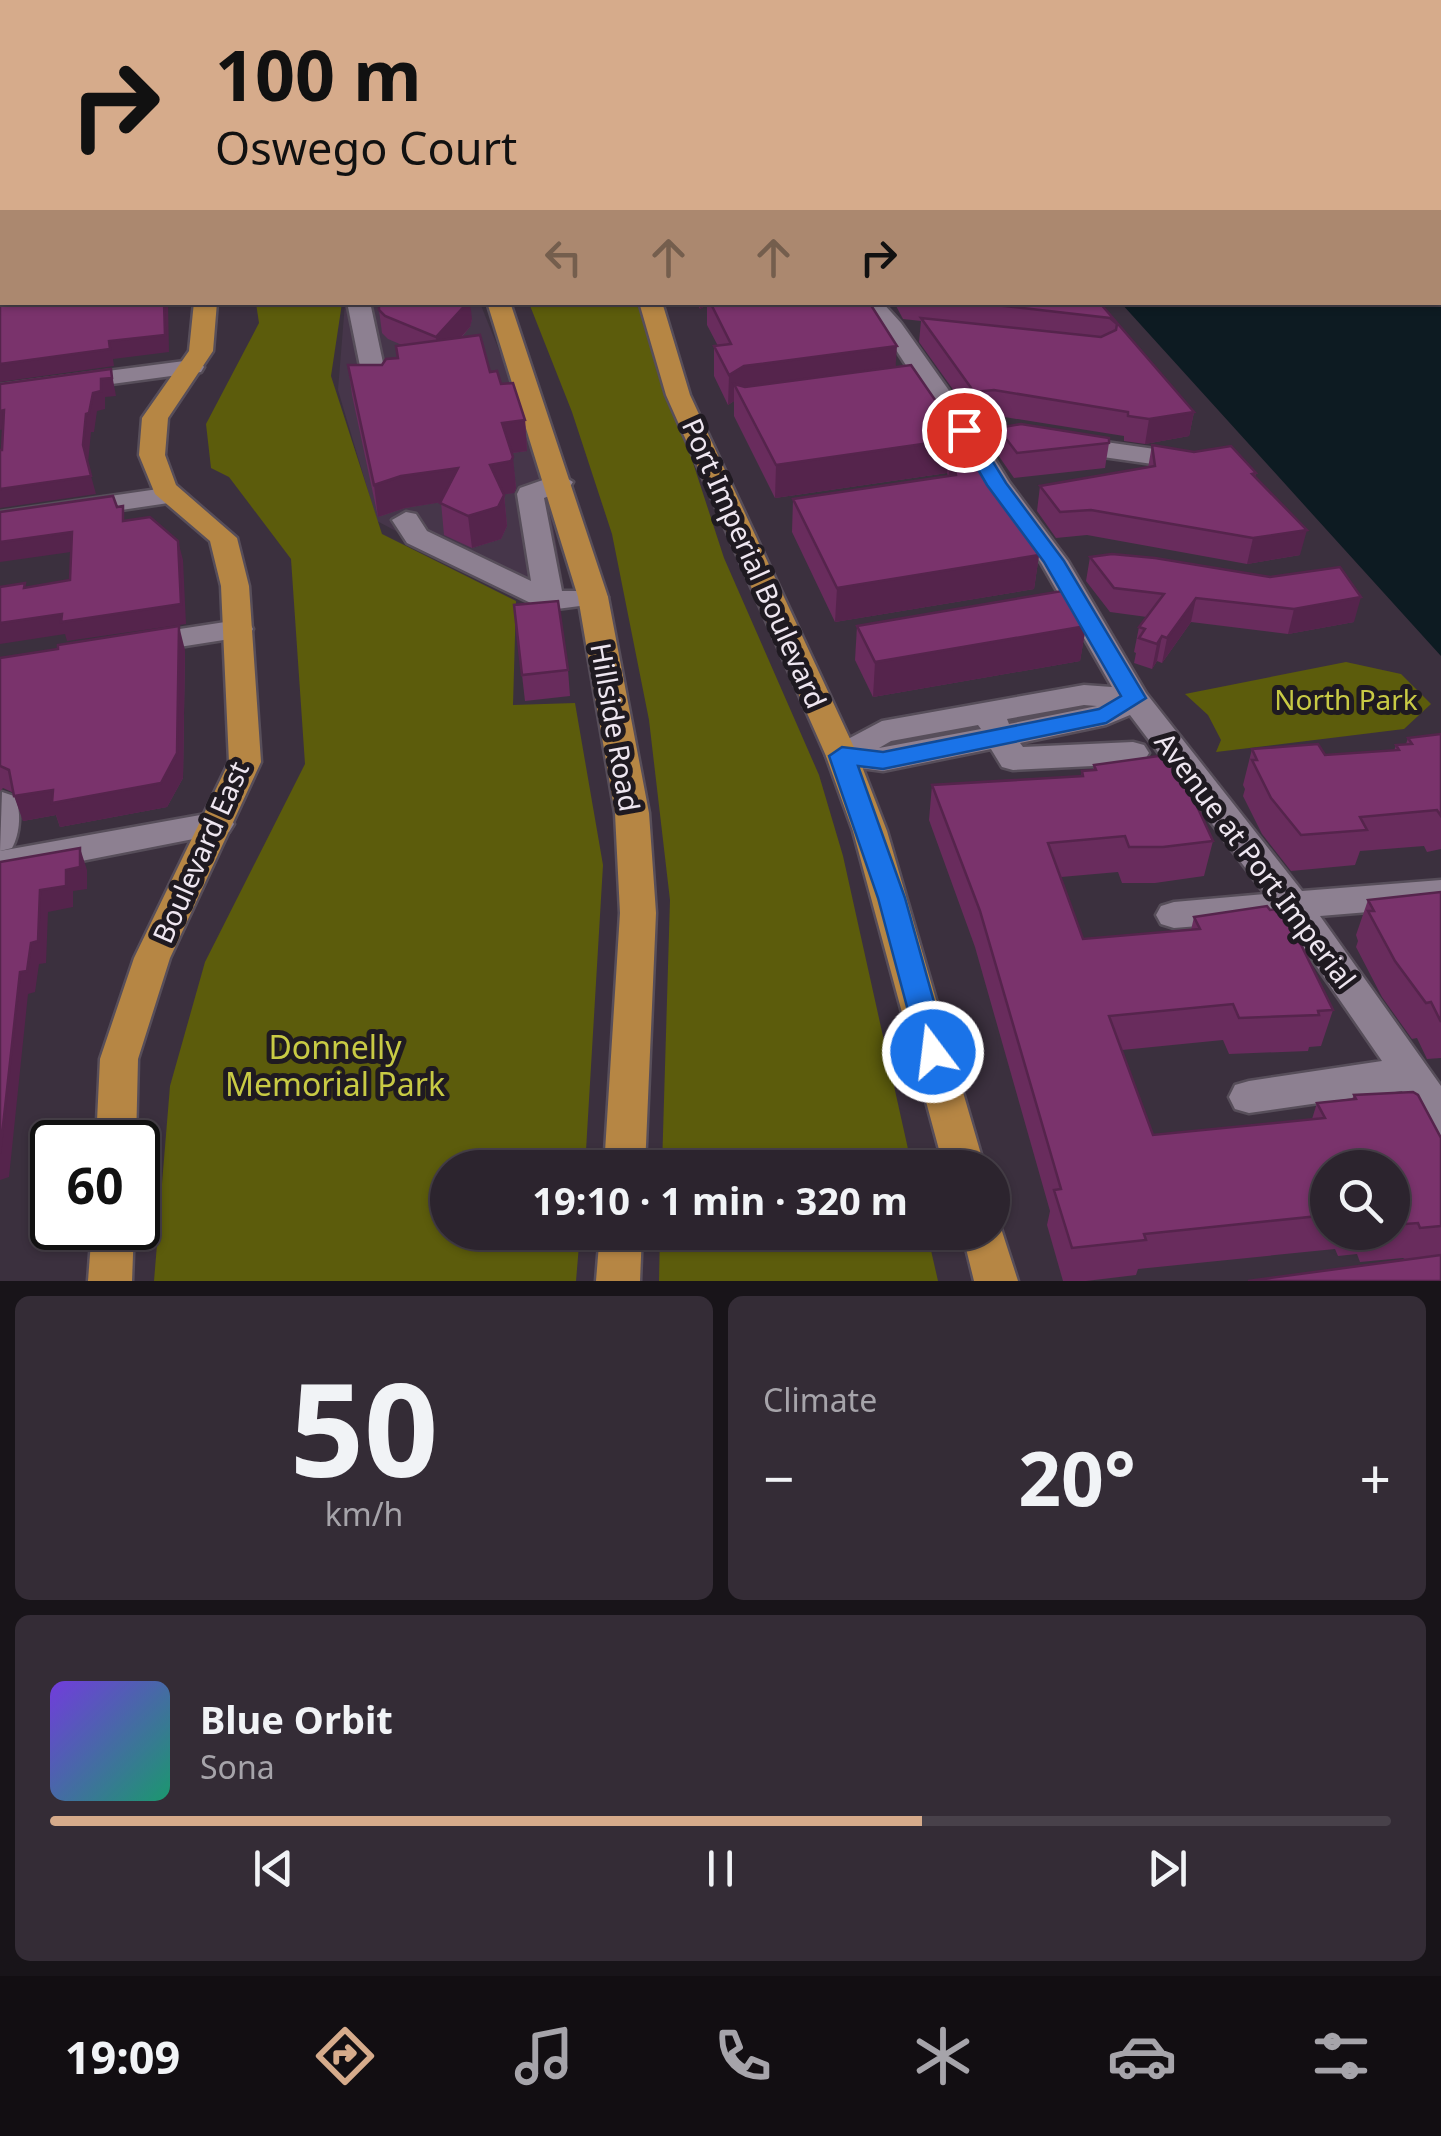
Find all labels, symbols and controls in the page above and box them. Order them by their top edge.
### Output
text: 100 m [215,26,422,122]
icon: right [50,40,180,170]
text: Oswego Court [215,117,517,178]
icon: left [536,230,591,285]
icon: ahead [641,230,696,285]
icon: ahead [746,230,801,285]
icon: right [851,230,906,285]
pin [922,388,1007,473]
icon: arrive [937,403,992,458]
street label: Port Imperial Boulevard [674,412,836,714]
street label: Hillside Road [582,640,650,814]
park label: North Park [1274,680,1418,718]
street label: Avenue at Port Imperial [1147,724,1365,996]
street label: Boulevard East [143,755,257,949]
position arrow [881,1000,985,1104]
park label: Donnelly Memorial Park [225,1025,445,1105]
speed limit sign: 60 [30,1120,160,1250]
map controls [1310,1150,1410,1250]
button: search [1310,1150,1410,1250]
text: 19:10 · 1 min · 320 m [532,1174,908,1226]
text: 50 [290,1338,438,1515]
text: Climate [763,1378,877,1421]
text: 20° [1018,1426,1136,1528]
text: − [763,1440,794,1515]
text: + [1360,1440,1391,1515]
text: km/h [325,1492,403,1535]
text: Blue Orbit [200,1693,393,1745]
text: Sona [200,1745,275,1788]
icon: previous [246,1841,301,1896]
icon: pause [693,1841,748,1896]
icon: next [1140,1841,1195,1896]
icon: directions [310,2021,380,2091]
icon: music [509,2021,579,2091]
icon: phone [708,2021,778,2091]
icon: climate [908,2021,978,2091]
icon: car [1107,2021,1177,2091]
icon: filters [1306,2021,1376,2091]
text: 19:09 [65,2026,180,2087]

